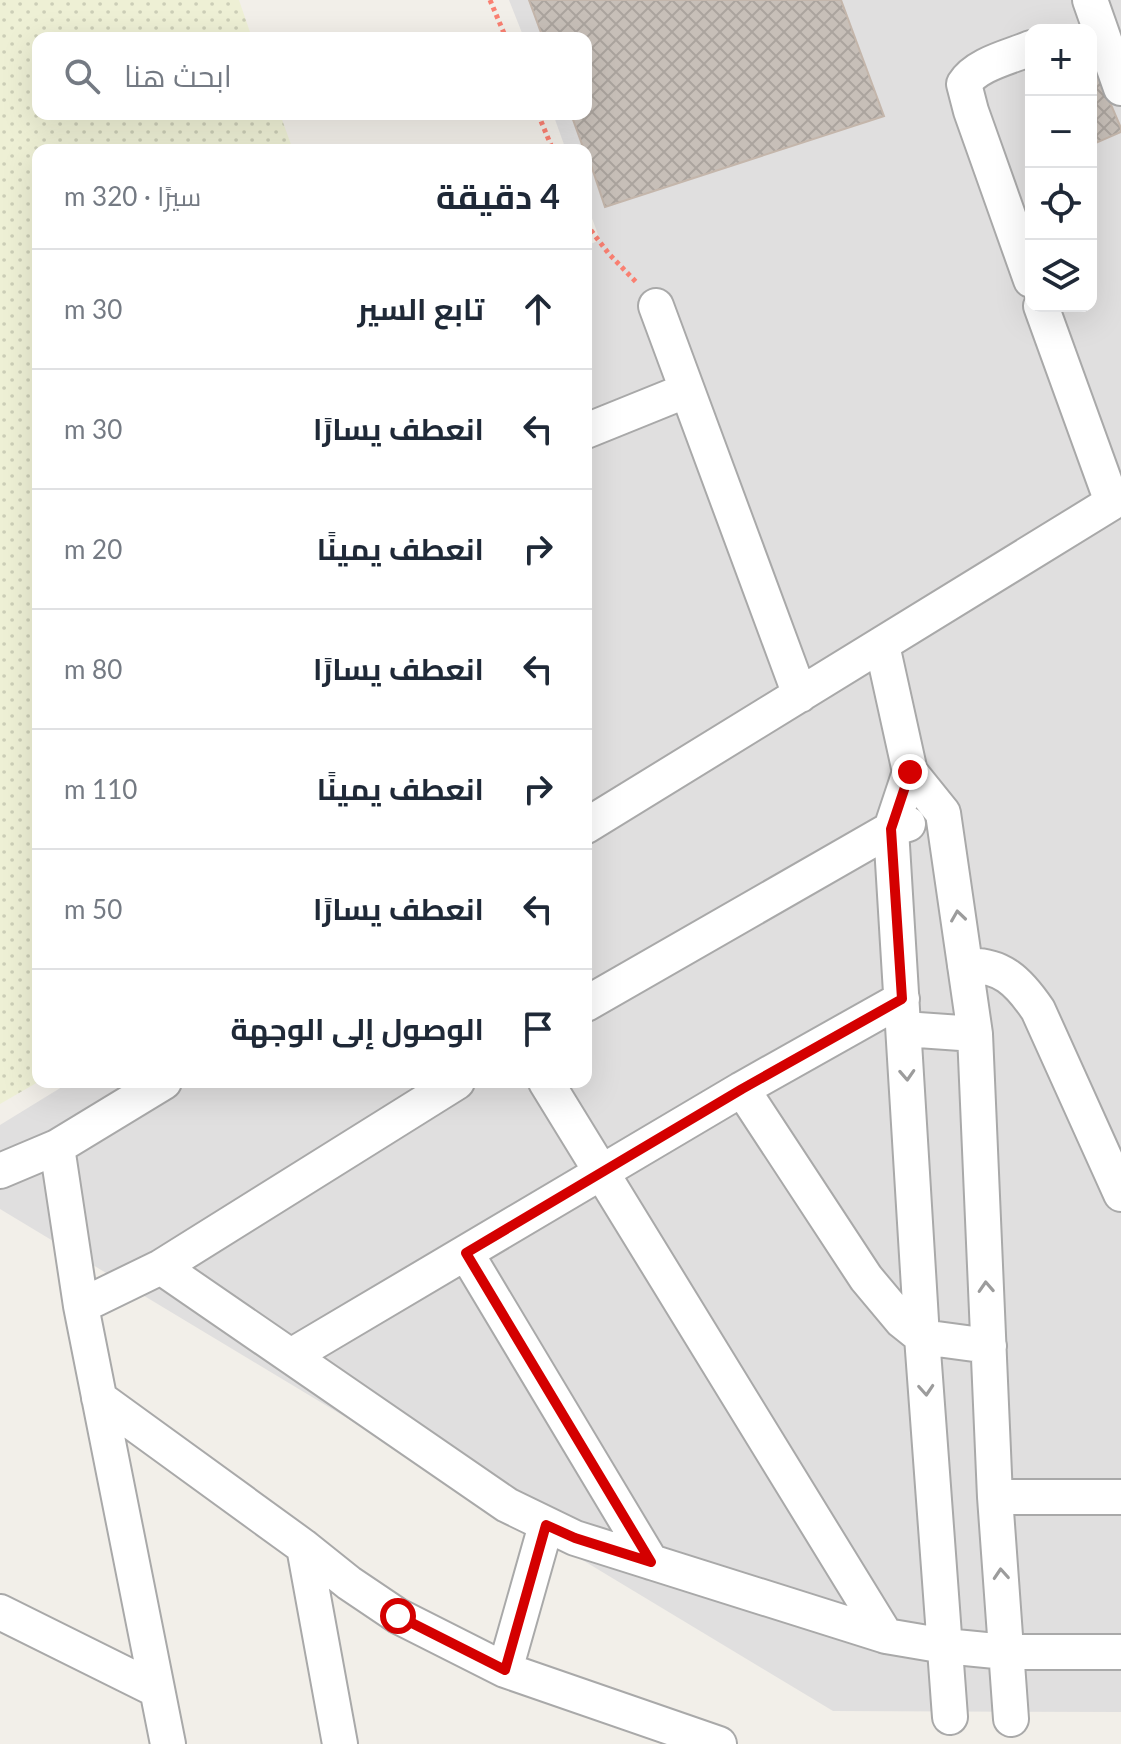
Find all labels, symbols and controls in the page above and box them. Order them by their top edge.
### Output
map controls [1025,24,1097,312]
button: + [1025,24,1097,96]
search box [32,32,592,120]
icon: search [60,54,104,98]
text: ابحث هنا [124,57,232,93]
button: − [1025,96,1097,168]
button: locate [1025,168,1097,240]
text: 4 دقيقة [436,175,560,216]
text: سيرًا · 320 m [64,180,201,212]
button: layers [1025,240,1097,312]
icon: ahead [516,287,560,331]
text: تابع السير [357,290,484,326]
text: 30 m [64,293,122,325]
icon: left [516,407,560,451]
text: انعطف يسارًا [313,410,484,446]
text: 30 m [64,413,122,445]
icon: right [516,527,560,571]
text: انعطف يمينًا [317,530,484,566]
text: 20 m [64,533,122,565]
icon: left [516,647,560,691]
text: انعطف يسارًا [313,650,484,686]
text: 80 m [64,653,122,685]
route end [892,754,928,790]
icon: right [516,767,560,811]
text: انعطف يمينًا [317,770,484,806]
text: 110 m [64,773,137,805]
icon: left [516,887,560,931]
text: انعطف يسارًا [313,890,484,926]
text: 50 m [64,893,122,925]
one-way arrow [950,909,967,923]
icon: arrive [516,1007,560,1051]
text: الوصول إلى الوجهة [230,1010,484,1046]
one-way arrow [898,1069,915,1082]
one-way arrow [977,1280,994,1293]
one-way arrow [917,1384,934,1397]
one-way arrow [993,1567,1010,1580]
route start [380,1598,416,1634]

